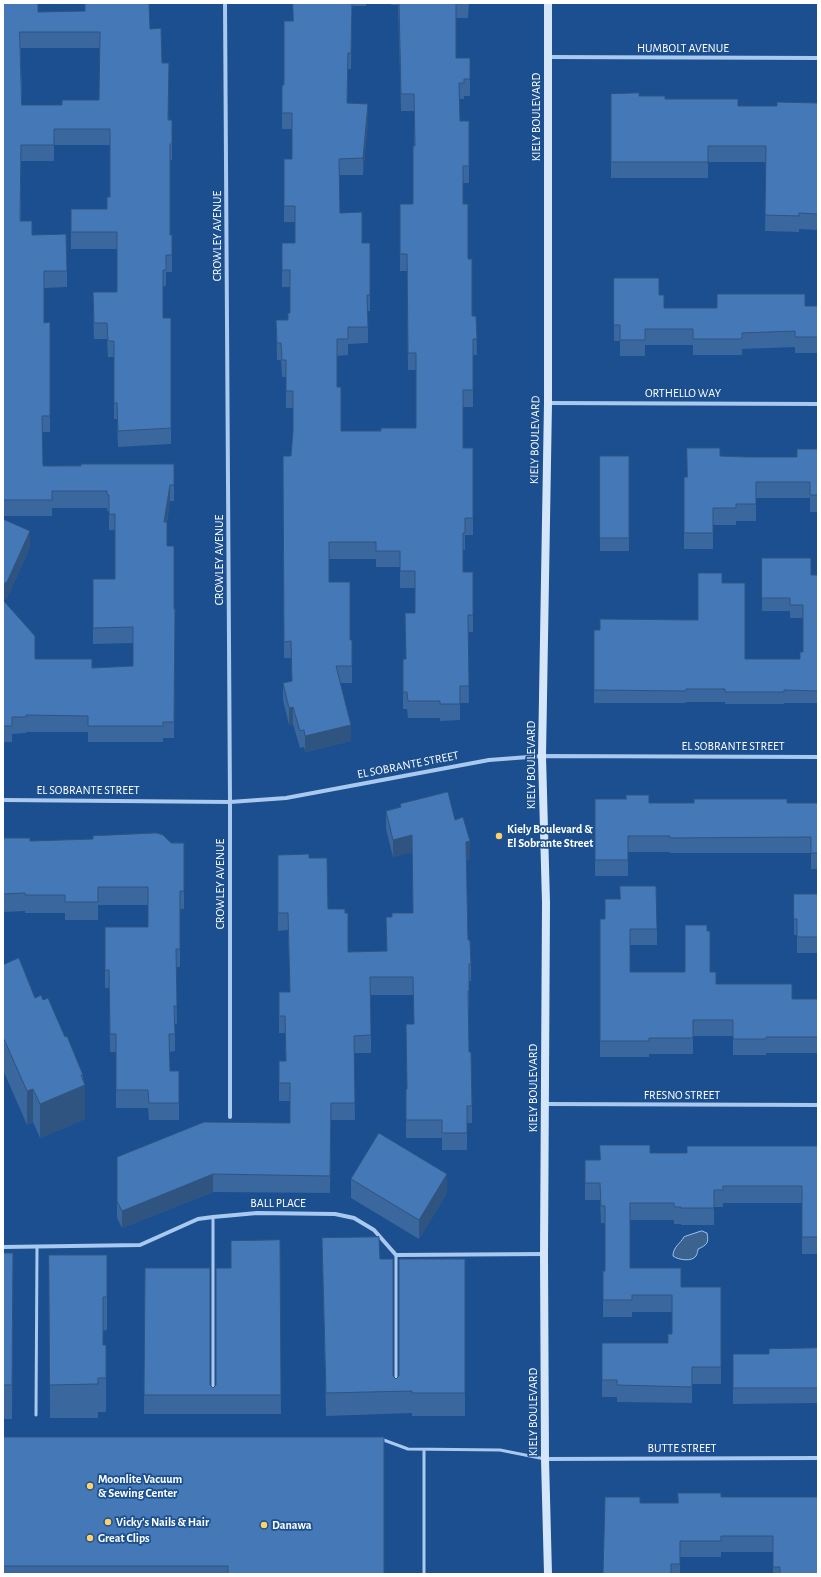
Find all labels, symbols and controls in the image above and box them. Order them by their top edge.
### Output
street label: HUMBOLT AVENUE [637,41,729,55]
street label: KIELY BOULEVARD [529,73,543,161]
street label: CROWLEY AVENUE [210,191,224,281]
street label: ORTHELLO WAY [645,386,721,400]
street label: KIELY BOULEVARD [527,396,543,484]
street label: CROWLEY AVENUE [212,515,226,605]
street label: KIELY BOULEVARD [524,721,538,809]
street label: EL SOBRANTE STREET [681,739,785,753]
street label: EL SOBRANTE STREET [356,748,460,782]
street label: EL SOBRANTE STREET [36,783,140,797]
place label: Kiely Boulevard & El Sobrante Street [507,822,593,850]
marker: Kiely Boulevard & El Sobrante Street [494,831,504,841]
street label: CROWLEY AVENUE [213,839,227,929]
street label: KIELY BOULEVARD [526,1044,540,1132]
street label: FRESNO STREET [644,1088,720,1102]
street label: BALL PLACE [250,1196,306,1210]
street label: KIELY BOULEVARD [526,1368,540,1456]
street label: BUTTE STREET [648,1441,716,1455]
place label: Moonlite Vacuum & Sewing Center [98,1472,182,1500]
marker: Moonlite Vacuum & Sewing Center [85,1481,95,1491]
place label: Vicky’s Nails & Hair [116,1515,209,1529]
marker: Vicky’s Nails & Hair [103,1517,113,1527]
place label: Danawa [272,1518,312,1532]
marker: Danawa [259,1520,269,1530]
place label: Great Clips [98,1531,150,1545]
marker: Great Clips [85,1533,95,1543]

